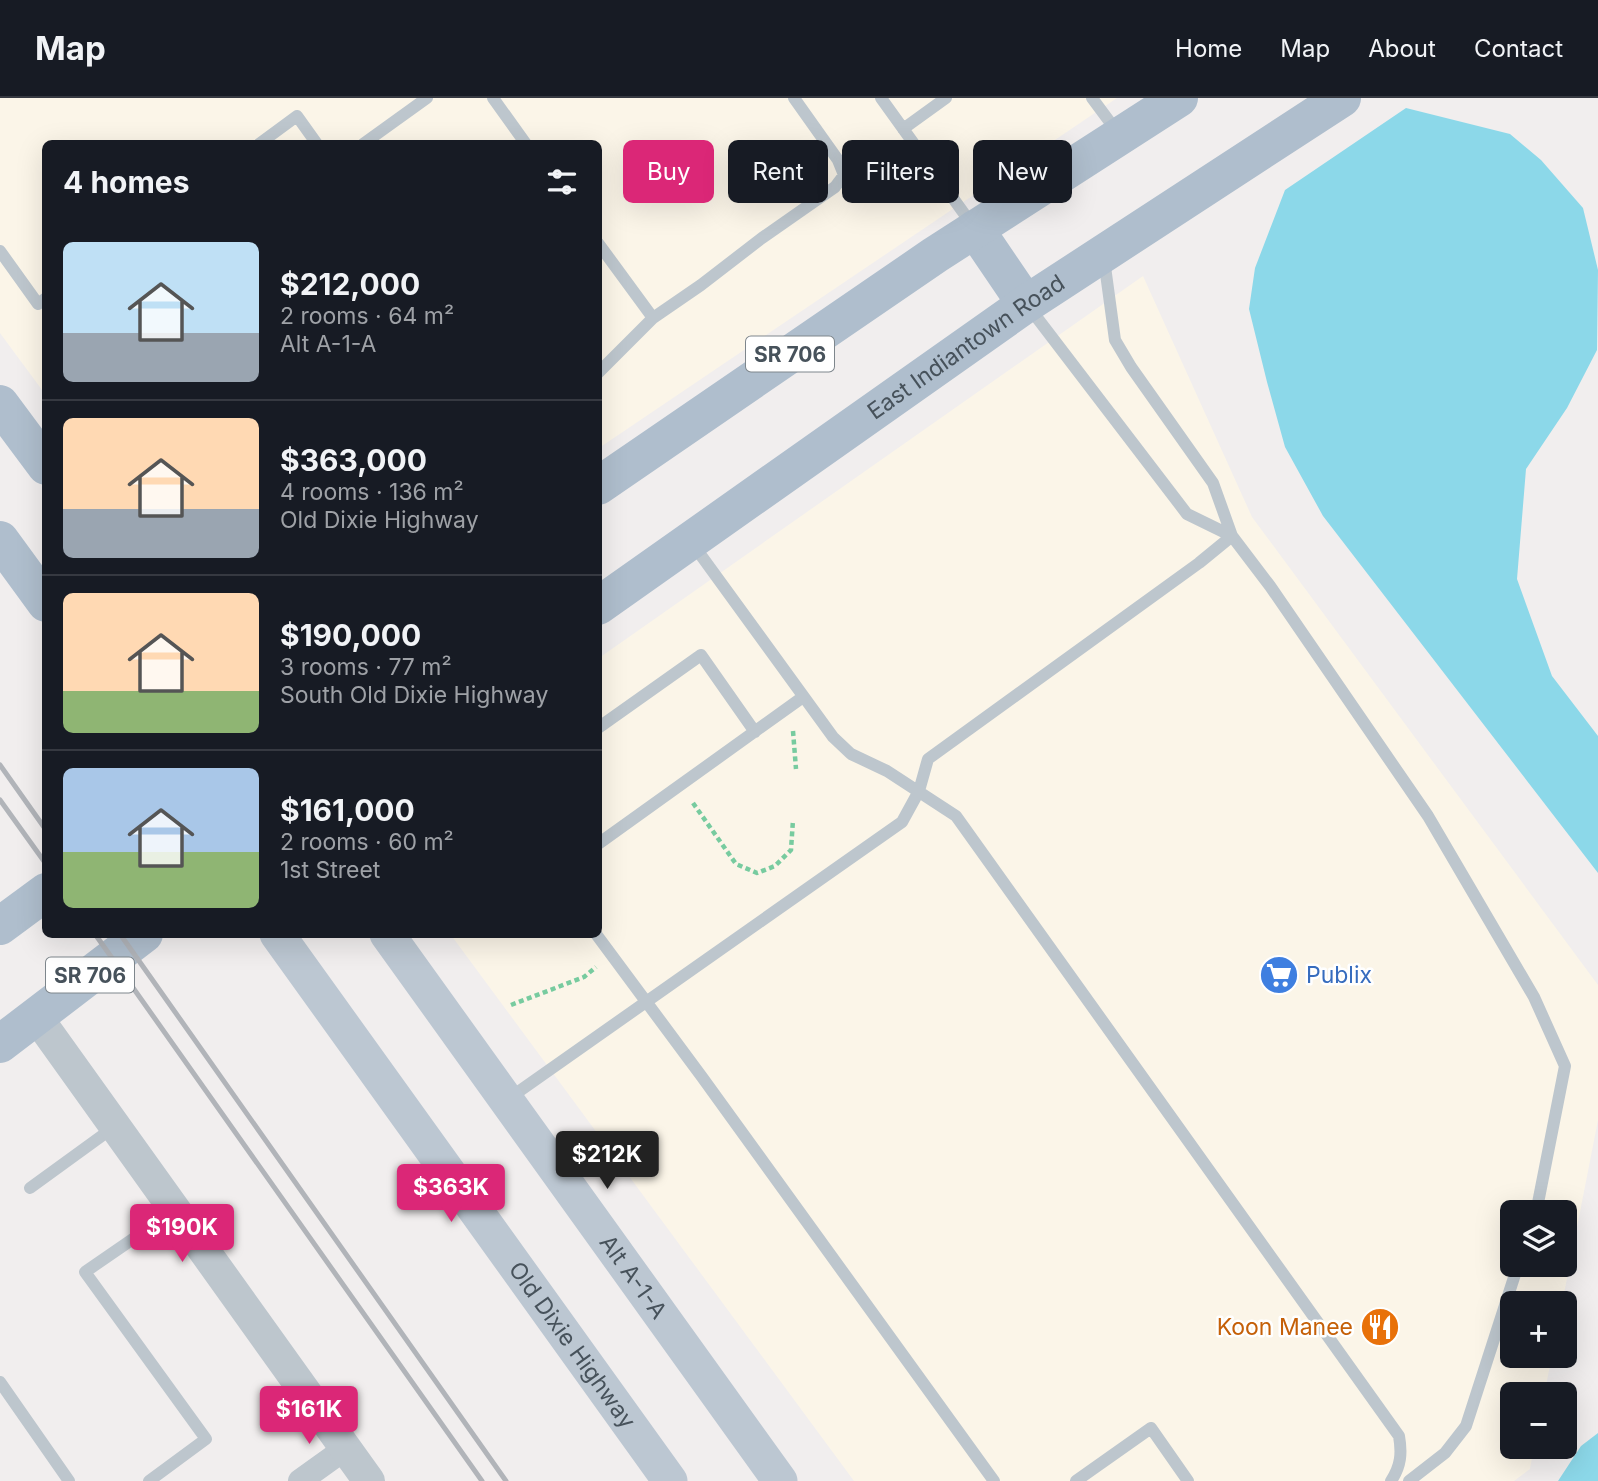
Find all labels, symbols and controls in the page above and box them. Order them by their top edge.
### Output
text: Map [35,28,106,68]
text: Home [1175,34,1242,63]
text: Map [1280,34,1330,63]
text: About [1368,34,1436,63]
text: Contact [1474,34,1563,63]
chip: Buy [623,140,714,203]
chip: Rent [728,140,828,203]
chip: Filters [842,140,959,203]
chip: New [973,140,1072,203]
icon: filters [543,163,581,201]
text: 4 homes [63,164,190,200]
text: $212,000 [280,266,420,302]
street label: East Indiantown Road [862,269,1070,425]
icon: home [119,270,203,354]
text: 2 rooms · 64 m² [280,302,454,330]
text: Alt A-1-A [280,330,376,358]
road number: SR 706 [746,336,834,372]
text: $363,000 [280,442,427,478]
icon: home [119,446,203,530]
text: 4 rooms · 136 m² [280,478,464,506]
text: Old Dixie Highway [280,506,479,534]
text: $190,000 [280,617,421,653]
icon: home [119,621,203,705]
text: 3 rooms · 77 m² [280,653,452,681]
text: South Old Dixie Highway [280,681,548,709]
text: $161,000 [280,792,415,828]
icon: home [119,796,203,880]
text: 2 rooms · 60 m² [280,828,454,856]
text: 1st Street [280,856,380,884]
supermarket icon: Publix [1258,954,1300,996]
road number: SR 706 [46,958,134,992]
place label: Publix [1306,961,1372,989]
pin: $212K [558,1132,656,1191]
text: $212K [572,1140,642,1168]
pin: $363K [402,1164,500,1224]
text: $363K [413,1173,489,1201]
map controls [1500,1200,1577,1459]
button: layers [1500,1200,1577,1277]
pin: $190K [133,1204,231,1264]
text: $190K [146,1213,218,1241]
street label: Alt A-1-A [594,1229,673,1324]
street label: Old Dixie Highway [503,1256,642,1434]
button: + [1500,1291,1577,1368]
restaurant icon: Koon Manee [1359,1306,1401,1348]
place label: Koon Manee [1217,1313,1353,1341]
button: − [1500,1382,1577,1459]
pin: $161K [260,1386,358,1446]
text: $161K [276,1395,342,1423]

